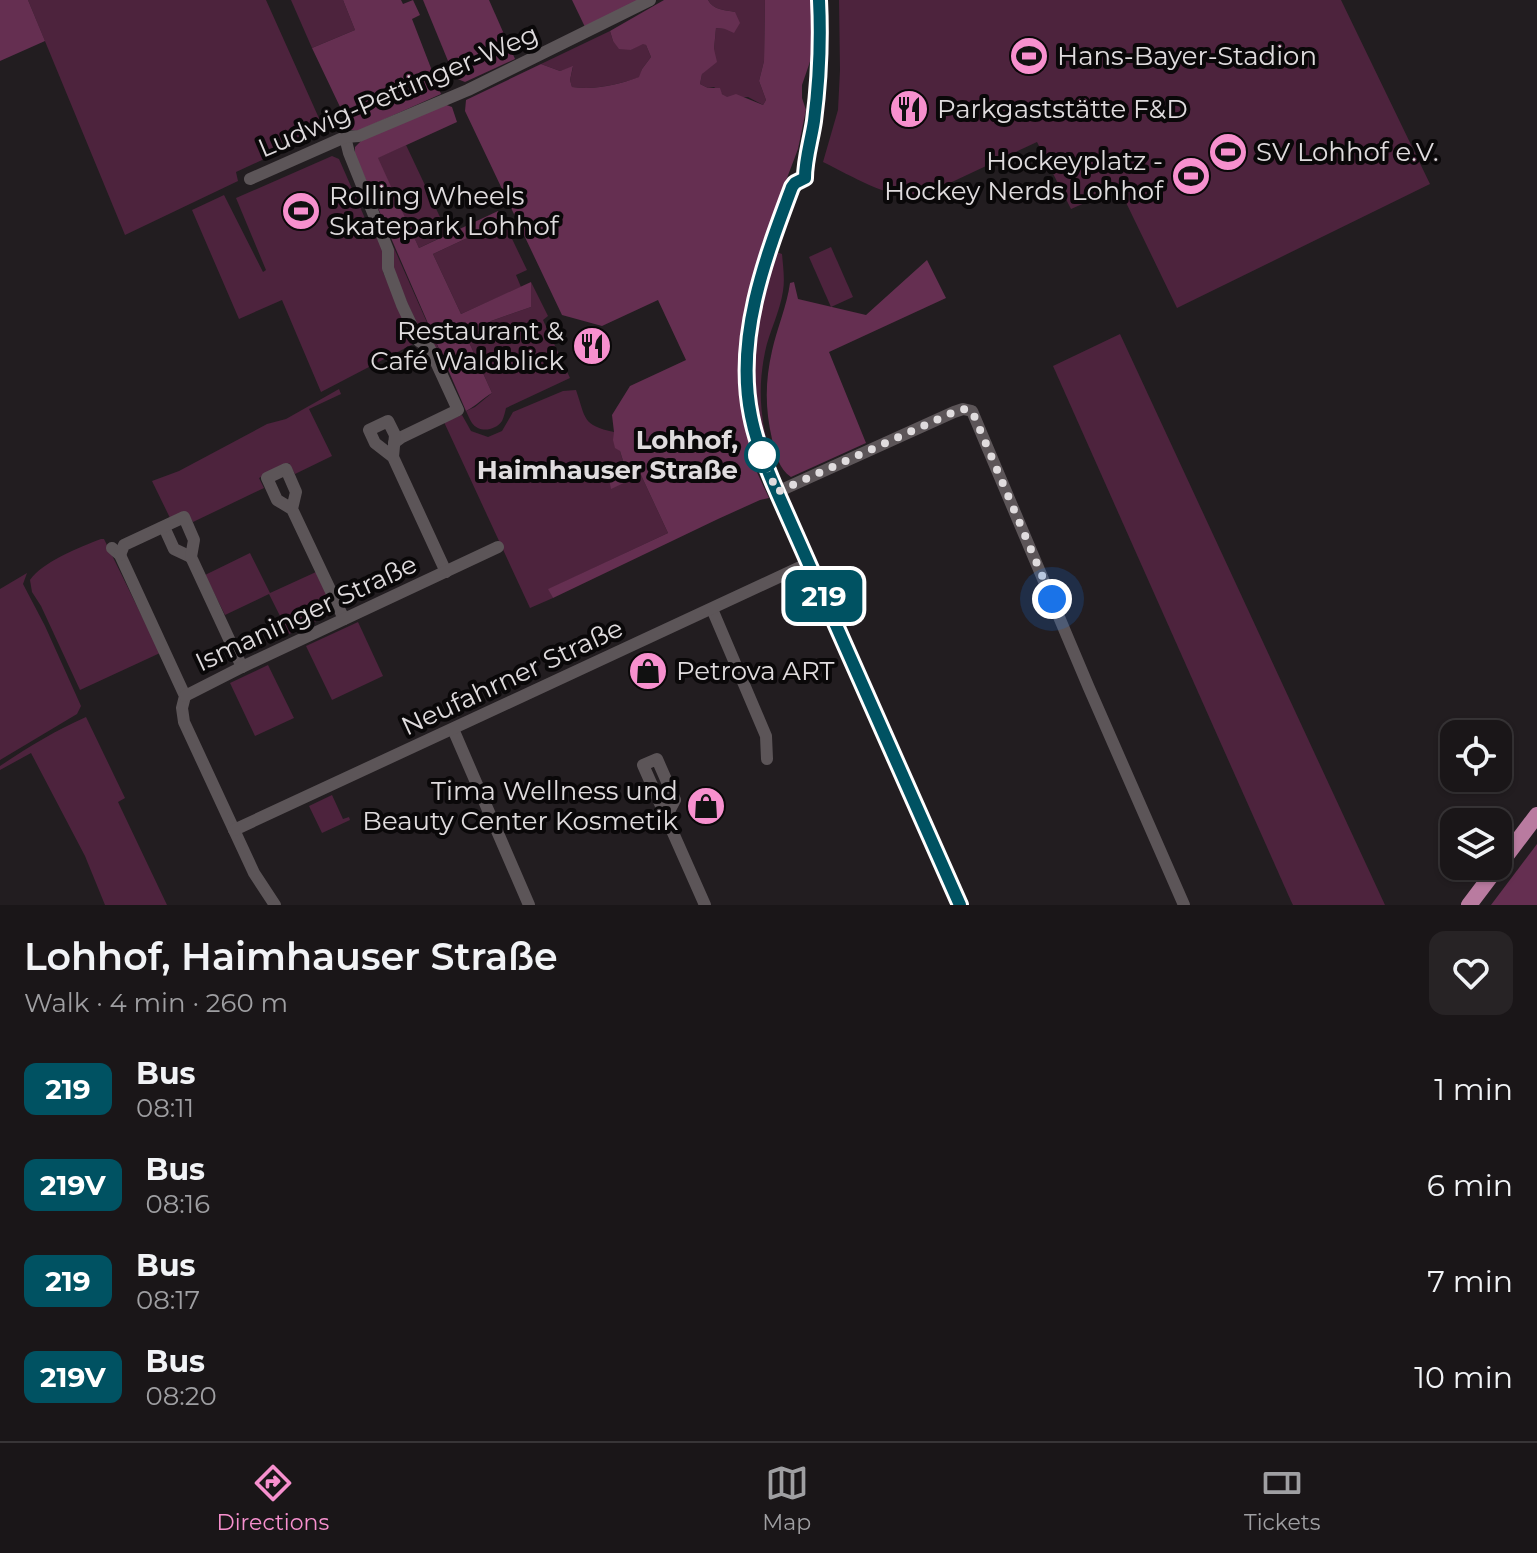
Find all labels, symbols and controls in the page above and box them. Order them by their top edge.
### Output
street label: Ludwig-Pettinger-Weg [253,17,543,165]
sports icon: Hans-Bayer-Stadion [1008,35,1050,77]
place label: Hans-Bayer-Stadion [1057,40,1317,72]
restaurant icon: Parkgaststätte F&D [888,88,930,130]
place label: Parkgaststätte F&D [937,93,1188,125]
sports icon: SV Lohhof e.V. [1207,131,1249,173]
place label: SV Lohhof e.V. [1256,136,1438,168]
place label: Hockeyplatz - Hockey Nerds Lohhof [884,145,1164,207]
sports icon: Hockeyplatz - Hockey Nerds Lohhof [1170,155,1212,197]
place label: Rolling Wheels Skatepark Lohhof [329,180,560,242]
sports icon: Rolling Wheels Skatepark Lohhof [280,190,322,232]
place label: Restaurant & Café Waldblick [370,315,565,377]
restaurant icon: Restaurant & Café Waldblick [571,325,613,367]
place label: Lohhof, Haimhauser Straße [477,424,738,486]
marker: Lohhof, Haimhauser Straße [745,438,779,472]
street label: Ismaninger Straße [190,548,422,678]
line badge: 219 [778,570,870,622]
text: 219 [801,579,847,613]
your location [1032,579,1072,619]
street label: Neufahrner Straße [396,612,628,742]
shop icon: Petrova ART [627,650,669,692]
place label: Petrova ART [676,655,835,687]
map controls [1440,720,1512,880]
button: locate [1440,720,1512,792]
place label: Tima Wellness und Beauty Center Kosmetik [362,775,678,837]
shop icon: Tima Wellness und Beauty Center Kosmetik [685,785,727,827]
button: layers [1440,808,1512,880]
button: heart [1429,931,1513,1015]
text: Lohhof, Haimhauser Straße [24,933,558,980]
text: Walk · 4 min · 260 m [24,987,288,1019]
text: Bus [136,1055,196,1092]
text: 1 min [1434,1071,1513,1108]
text: 219 [45,1072,91,1106]
text: 08:11 [136,1092,194,1124]
text: Bus [146,1151,205,1188]
text: 6 min [1427,1167,1513,1204]
text: 219V [40,1168,106,1202]
text: 08:16 [146,1188,210,1220]
text: Bus [136,1247,196,1284]
text: 7 min [1427,1263,1513,1300]
text: 219 [45,1264,91,1298]
text: 08:17 [136,1284,200,1316]
text: Bus [146,1343,205,1380]
text: 10 min [1414,1359,1513,1396]
text: 219V [40,1360,106,1394]
text: 08:20 [146,1380,217,1412]
tab: Directions [216,1461,329,1536]
tab: Map [762,1461,811,1536]
tab: Tickets [1244,1461,1320,1536]

